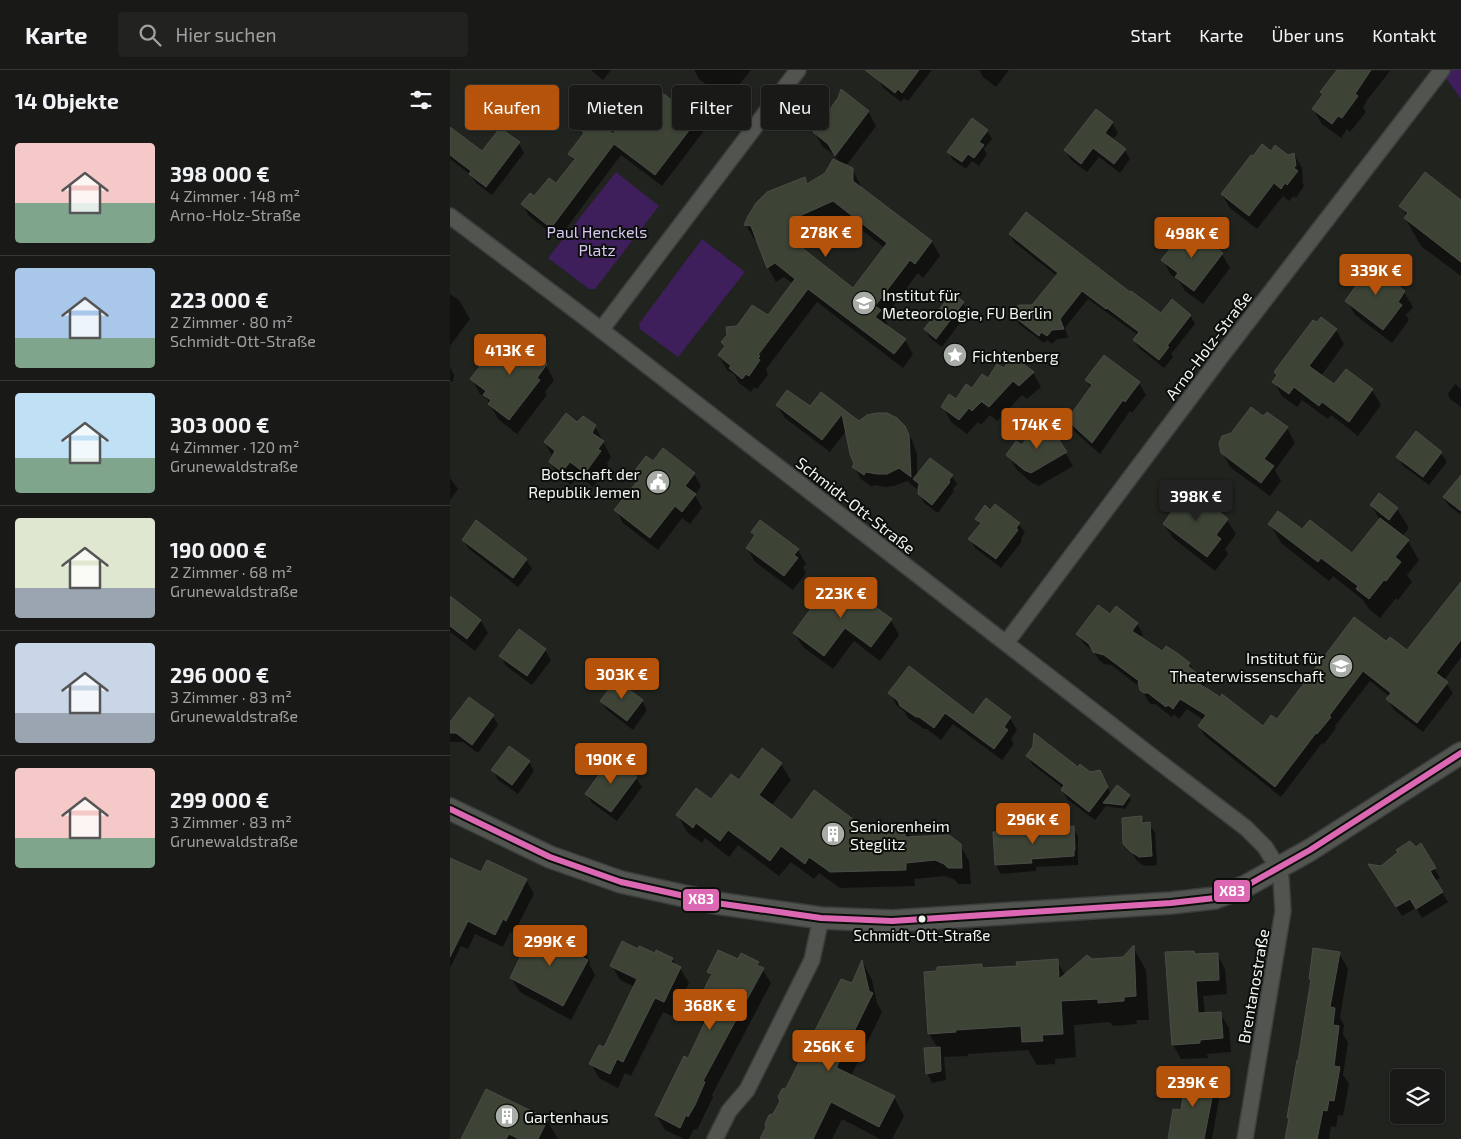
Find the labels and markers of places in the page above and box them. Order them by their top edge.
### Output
pin: 278K € [785,216,867,258]
pin: 498K € [1151,216,1233,259]
pin: 339K € [1335,254,1417,296]
place label: Institut für Meteorologie, FU Berlin [882,285,1052,322]
school or university icon: Institut für Meteorologie, FU Berlin [851,290,877,316]
pin: 413K € [469,334,551,376]
place icon: Fichtenberg [942,342,968,368]
place label: Fichtenberg [972,346,1059,365]
pin: 174K € [996,408,1078,450]
place label: Botschaft der Republik Jemen [528,464,641,501]
public building icon: Botschaft der Republik Jemen [645,469,671,495]
pin: 398K € [1155,480,1237,522]
pin: 223K € [800,576,882,619]
place label: Institut für Theaterwissenschaft [1169,648,1325,685]
school or university icon: Institut für Theaterwissenschaft [1328,653,1354,679]
pin: 303K € [581,658,663,700]
pin: 190K € [570,742,652,785]
pin: 296K € [992,802,1074,845]
place label: Seniorenheim Steglitz [850,816,950,853]
building icon: Seniorenheim Steglitz [820,821,846,847]
marker: Schmidt-Ott-Straße [917,914,927,924]
pin: 299K € [509,924,591,967]
place label: Schmidt-Ott-Straße [854,926,990,944]
pin: 368K € [669,988,751,1031]
pin: 256K € [788,1030,870,1072]
pin: 239K € [1152,1066,1234,1108]
building icon: Gartenhaus [494,1103,520,1129]
place label: Gartenhaus [524,1107,609,1126]

